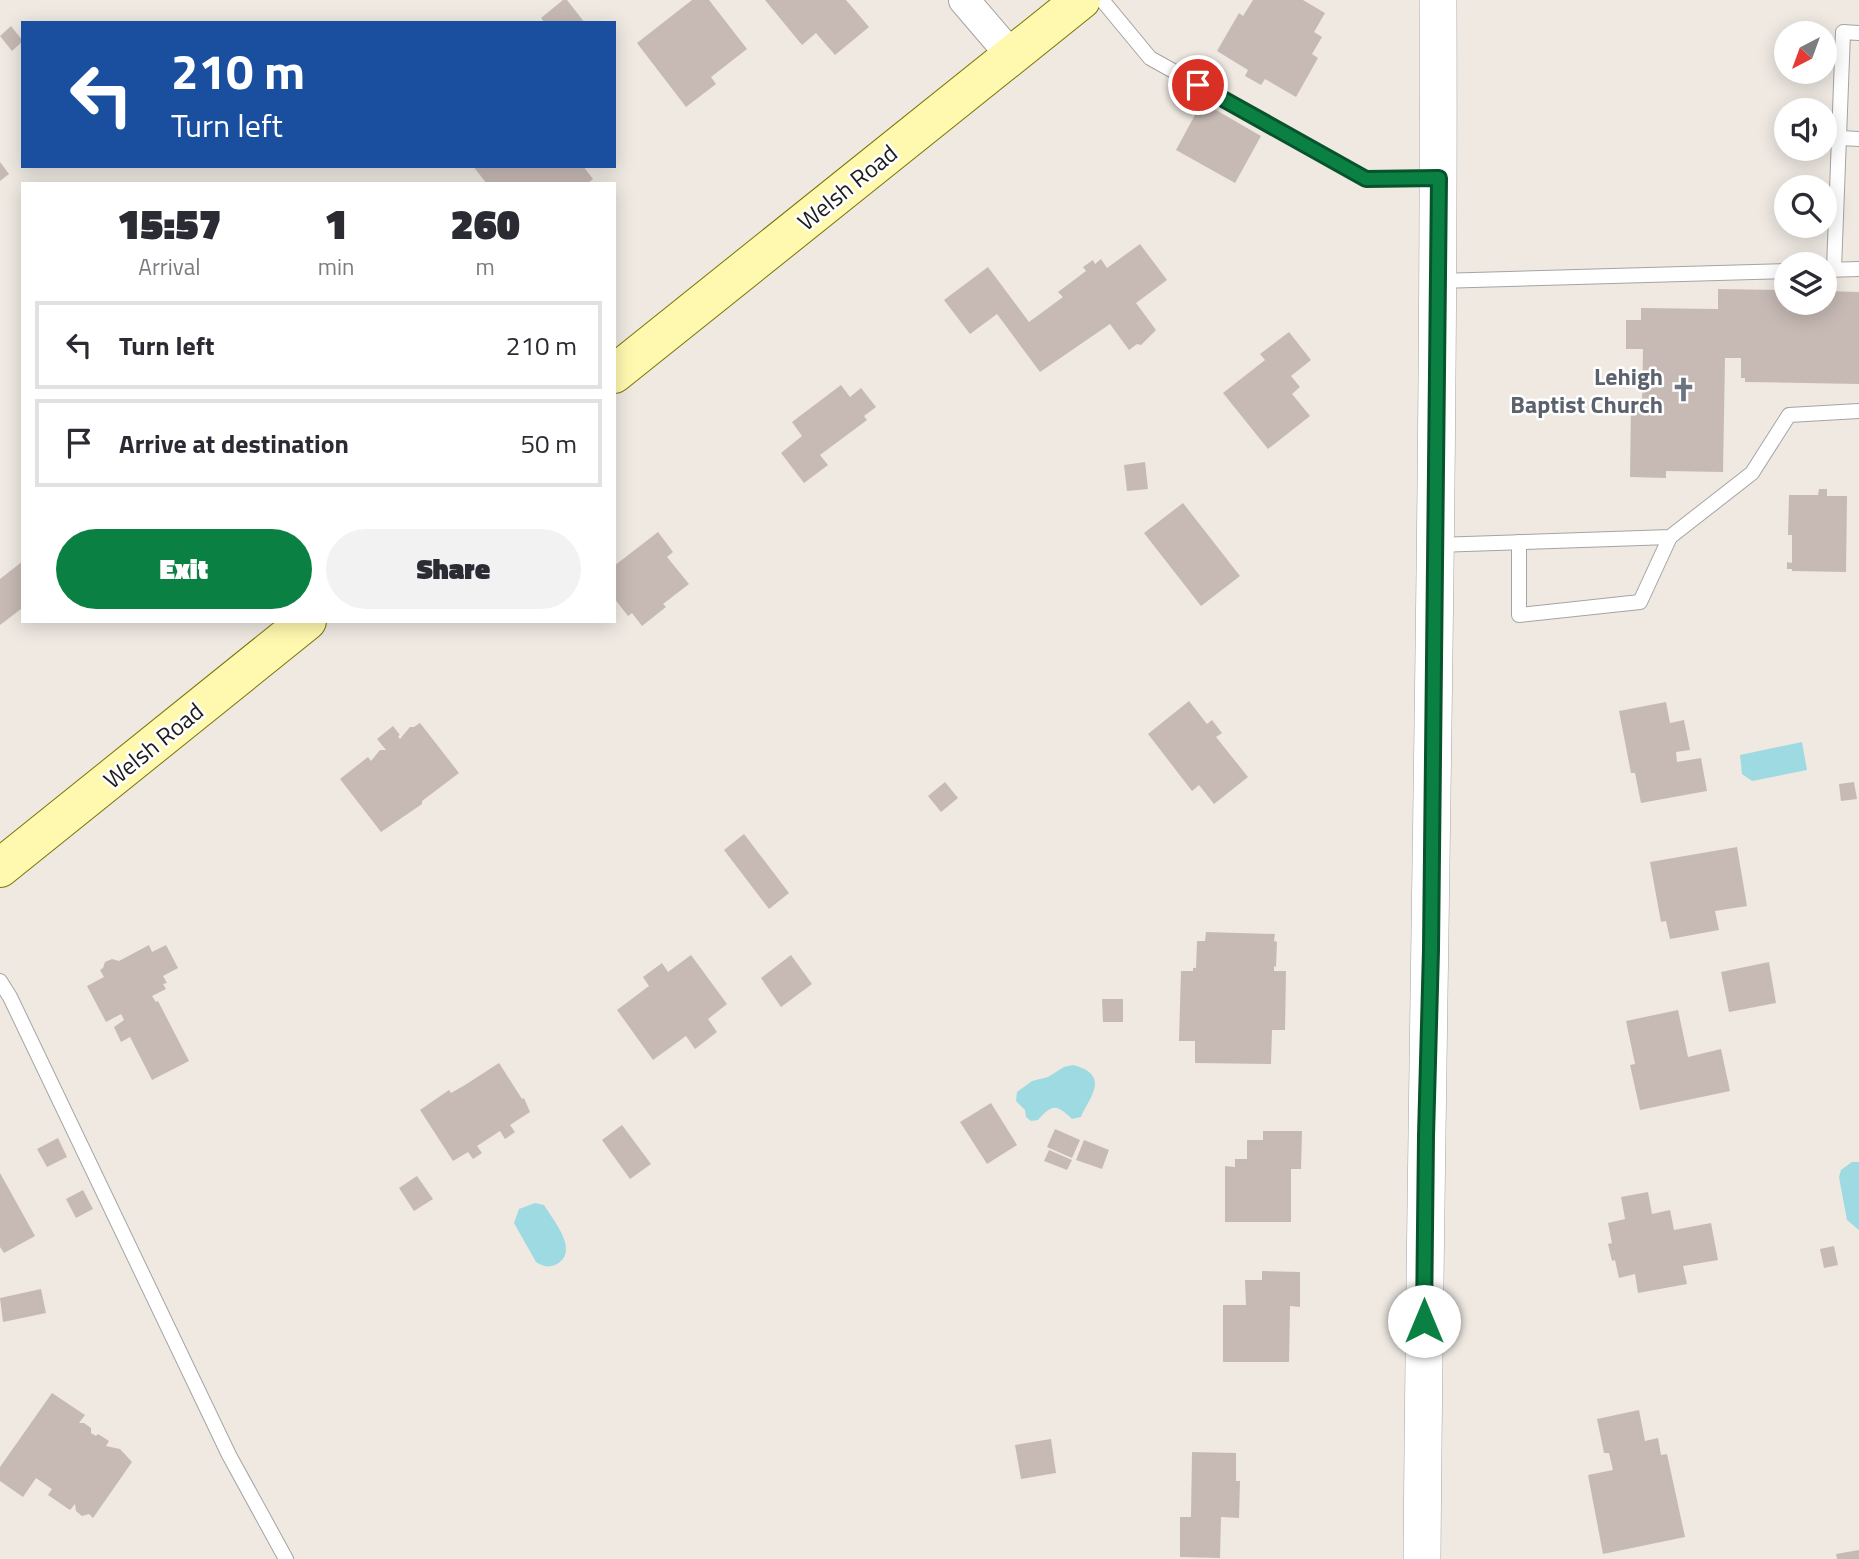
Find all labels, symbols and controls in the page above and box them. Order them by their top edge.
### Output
north arrow [1774,21,1838,84]
map controls [1774,21,1837,315]
text: 210 m [171,33,305,108]
icon: left [56,49,147,140]
pin [1168,55,1228,115]
icon: arrive [1179,66,1217,104]
button: sound [1774,98,1837,161]
text: Turn left [171,101,283,149]
street label: Welsh Road [789,135,905,239]
button: search [1774,175,1837,238]
text: 15:57 [117,191,222,255]
text: 1 [325,191,348,255]
text: 260 [451,191,520,255]
text: Arrival [138,249,201,284]
text: min [318,249,354,284]
text: m [476,249,495,284]
button: layers [1774,252,1837,315]
icon: left [60,326,98,364]
text: Turn left [119,326,214,365]
text: 210 m [506,326,577,365]
place label: Lehigh Baptist Church [1510,358,1663,422]
church icon: Lehigh Baptist Church [1669,376,1697,404]
icon: arrive [60,424,98,462]
text: Arrive at destination [119,424,349,463]
text: 50 m [520,424,577,463]
button: Exit [56,529,312,609]
button: Share [326,529,581,609]
street label: Welsh Road [95,693,211,797]
position arrow [1387,1284,1461,1358]

